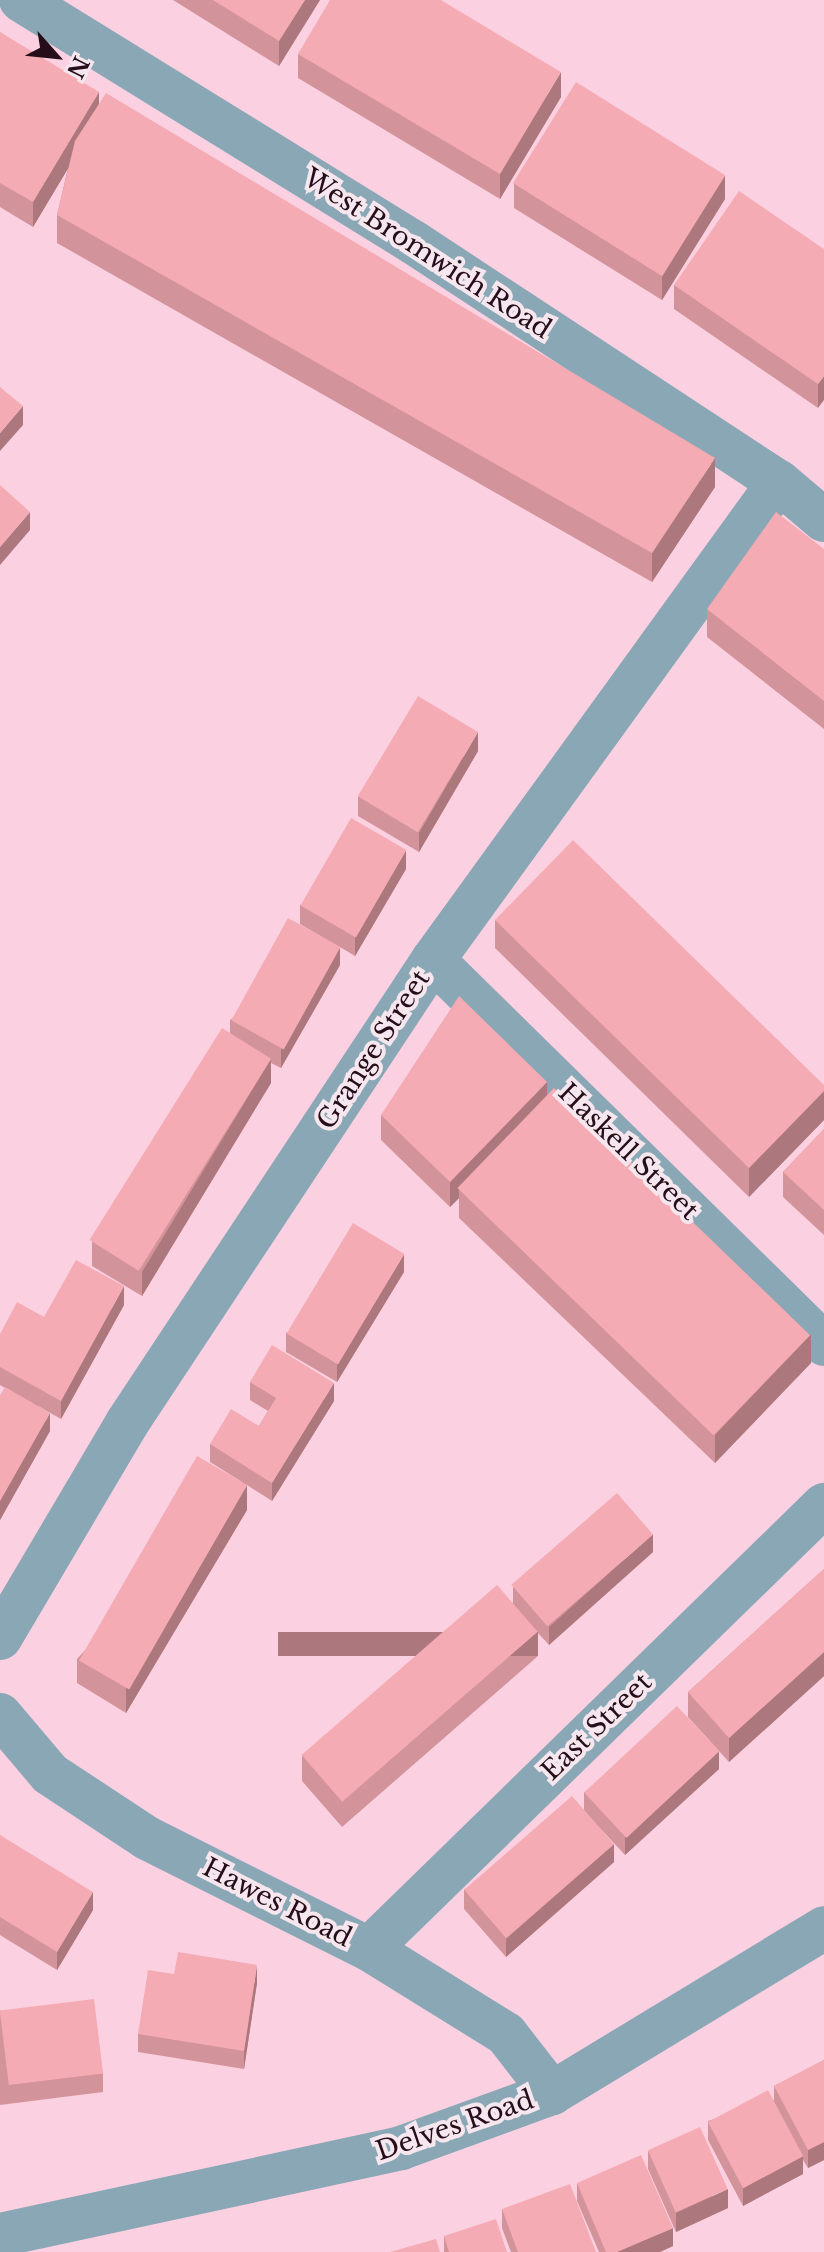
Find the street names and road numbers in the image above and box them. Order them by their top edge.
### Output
street label: West Bromwich Road [298,162,556,346]
street label: Grange Street [311,965,437,1135]
street label: Haskell Street [551,1077,705,1227]
street label: East Street [536,1667,658,1787]
street label: Hawes Road [197,1852,357,1954]
street label: Delves Road [372,2084,538,2168]

